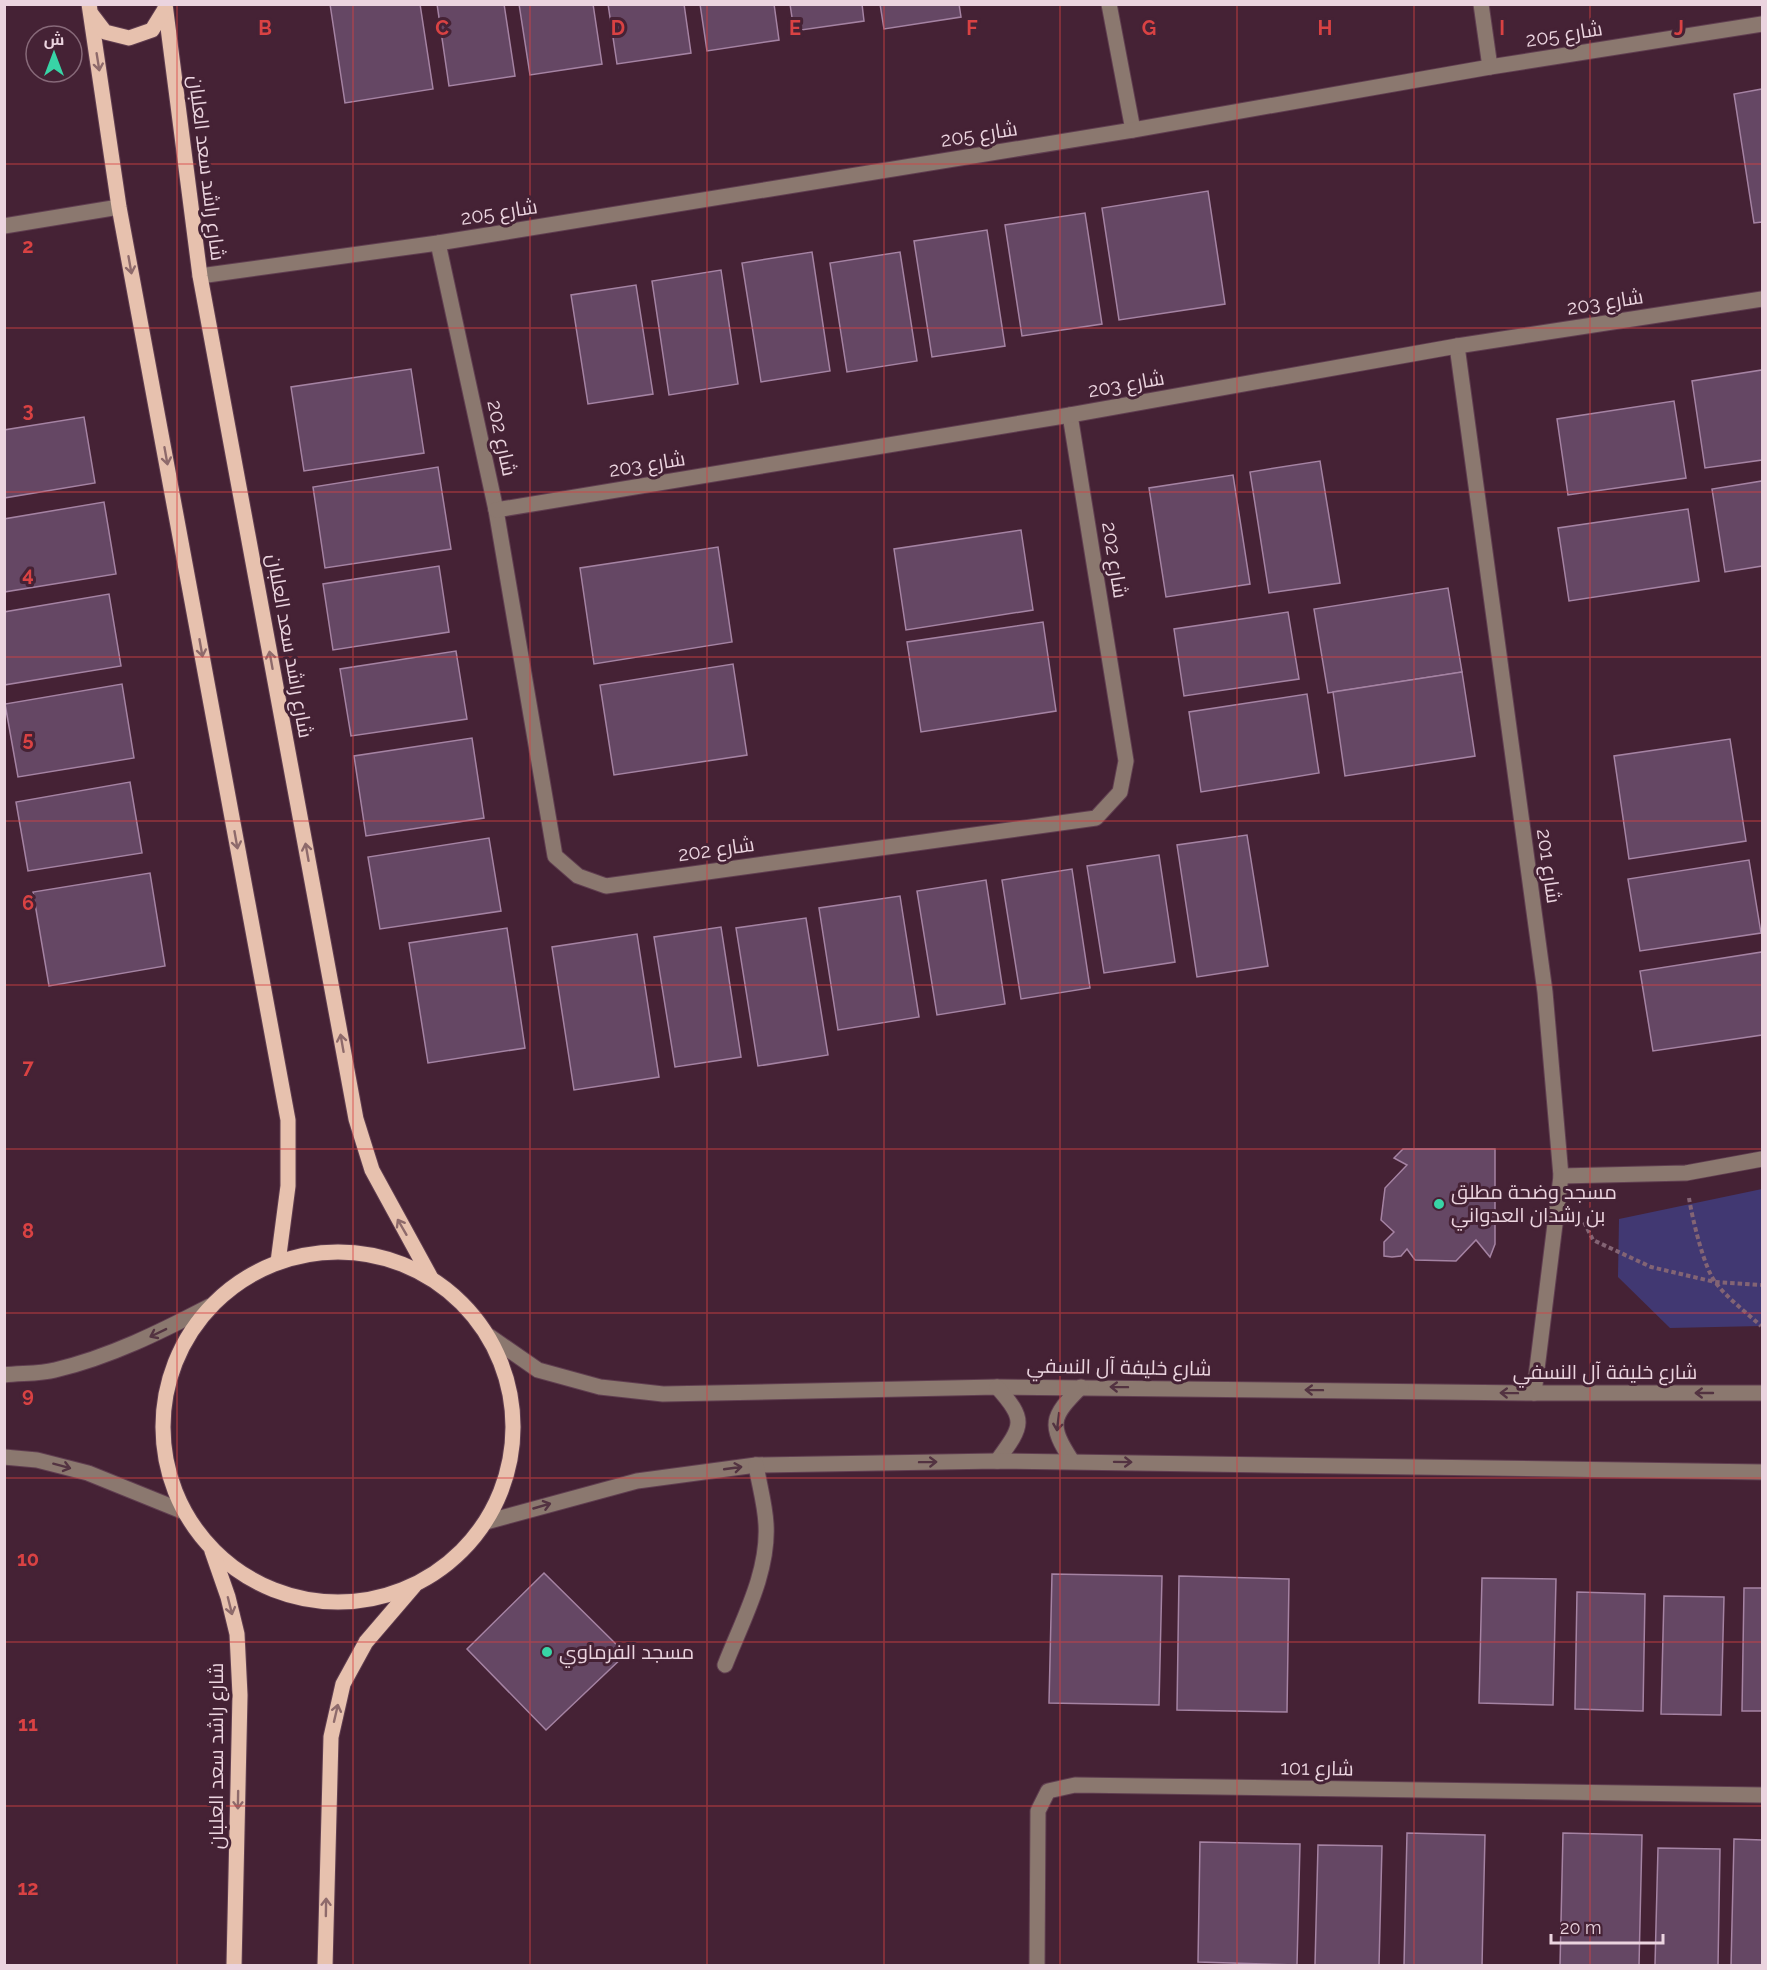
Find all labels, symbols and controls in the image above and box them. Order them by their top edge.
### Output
text: B [258,16,272,40]
text: C [435,16,449,40]
text: D [611,16,625,40]
text: E [789,16,801,40]
text: F [966,16,978,40]
text: G [1142,16,1156,40]
text: H [1318,16,1332,40]
text: I [1499,16,1505,40]
street label: شارع 205 [1524,16,1604,54]
text: J [1674,16,1684,40]
north arrow [24,24,84,84]
text: ش [44,30,64,49]
one-way arrow [92,52,103,72]
street label: شارع راشد سعد العلبان [182,74,230,262]
street label: شارع 205 [939,116,1019,154]
street label: شارع 205 [459,194,539,232]
text: 2 [22,234,34,258]
one-way arrow [125,254,136,274]
street label: شارع 203 [1565,284,1645,322]
street label: شارع 203 [1086,365,1166,404]
text: 3 [22,398,34,422]
street label: شارع 202 [480,398,522,479]
one-way arrow [160,446,171,466]
street label: شارع 203 [607,446,687,484]
street label: شارع 202 [1095,520,1133,600]
street label: شارع راشد سعد العلبان [260,552,318,740]
text: 4 [22,562,34,586]
one-way arrow [196,638,207,657]
one-way arrow [266,651,277,670]
text: 5 [22,727,34,751]
street label: شارع 201 [1530,827,1566,905]
one-way arrow [231,830,242,849]
street label: شارع 202 [676,832,756,868]
one-way arrow [301,842,312,862]
text: 6 [22,891,34,915]
one-way arrow [336,1034,347,1054]
text: 7 [22,1055,34,1079]
place label: مسجد وضحة مطلق بن رشدان العدواني [1451,1180,1617,1231]
marker: مسجد وضحة مطلق بن رشدان العدواني [1432,1197,1446,1211]
text: 8 [22,1219,34,1243]
one-way arrow [396,1219,408,1236]
one-way arrow [149,1328,167,1339]
street label: شارع خليفة آل النسفي [1026,1353,1212,1385]
street label: شارع خليفة آل النسفي [1513,1360,1697,1388]
one-way arrow [1110,1381,1130,1393]
text: 9 [22,1383,34,1407]
one-way arrow [1305,1384,1325,1396]
one-way arrow [1500,1387,1520,1399]
one-way arrow [1695,1387,1715,1399]
one-way arrow [1053,1411,1064,1431]
one-way arrow [917,1456,937,1468]
one-way arrow [1112,1456,1132,1468]
one-way arrow [52,1461,71,1473]
one-way arrow [723,1462,742,1473]
one-way arrow [532,1500,551,1511]
text: 10 [17,1547,39,1571]
one-way arrow [225,1596,237,1615]
place label: مسجد الفرماوي [559,1640,694,1668]
marker: مسجد الفرماوي [540,1645,554,1659]
street label: شارع راشد سعد العلبان [204,1663,230,1849]
one-way arrow [331,1704,343,1723]
text: 11 [18,1712,38,1736]
street label: شارع 101 [1280,1755,1354,1783]
one-way arrow [232,1790,243,1810]
text: 12 [17,1876,39,1900]
one-way arrow [321,1898,332,1918]
scale bar [1551,1907,1664,1945]
text: 20 m [1560,1917,1602,1938]

